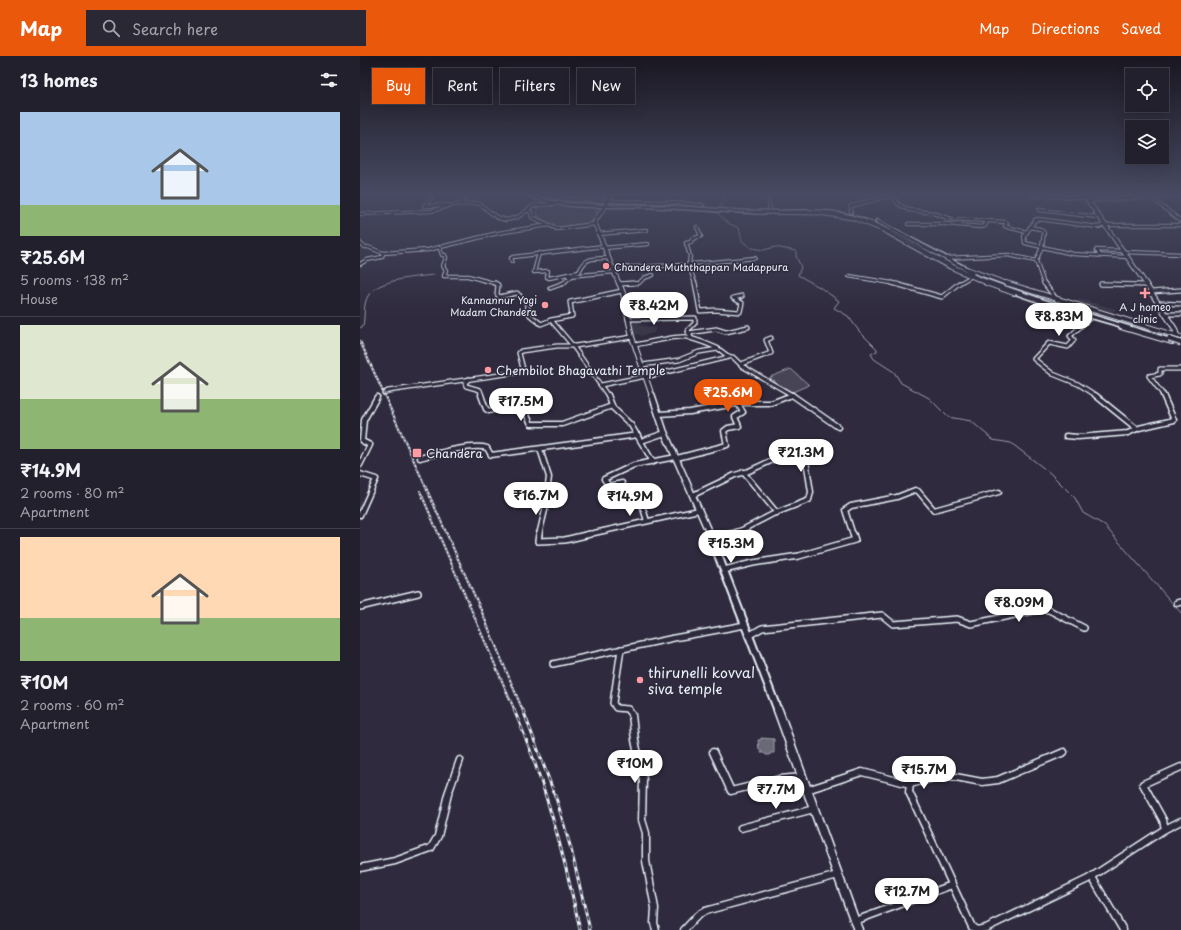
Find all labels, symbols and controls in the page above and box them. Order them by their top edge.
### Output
search box [86,10,366,46]
text: Map [20,14,62,42]
icon: search [100,17,122,39]
text: Search here [132,17,218,40]
text: Map [979,18,1009,39]
text: Directions [1031,18,1099,39]
text: Saved [1121,18,1161,39]
text: 13 homes [20,67,97,93]
chip: Buy [372,68,425,104]
chip: Rent [433,68,492,104]
chip: Filters [500,68,569,104]
chip: New [577,68,635,104]
map controls [1125,68,1169,164]
button: locate [1125,68,1169,112]
icon: filters [318,69,340,91]
button: layers [1125,120,1169,164]
icon: home [144,138,216,210]
text: ₹25.6M [20,244,85,270]
place label: Chandera Muththappan Madappura [614,259,789,274]
marker: Chandera Muththappan Madappura [601,261,611,271]
text: 5 rooms · 138 m² [20,270,129,289]
marker: A J homeo clinic [1139,287,1151,299]
text: House [20,289,58,308]
place label: Kannannur Yogi Madam Chandera [450,292,538,319]
pin: ₹8.42M [621,292,687,326]
text: ₹8.42M [629,295,679,314]
place label: A J homeo clinic [1119,299,1171,326]
marker: Kannannur Yogi Madam Chandera [540,300,550,310]
pin: ₹8.83M [1026,303,1092,337]
text: ₹8.83M [1034,306,1084,325]
icon: home [144,351,216,423]
place label: Chembilot Bhagavathi Temple [496,361,666,379]
marker: Chembilot Bhagavathi Temple [483,365,493,375]
pin: ₹25.6M [695,379,761,413]
text: ₹25.6M [703,382,753,401]
pin: ₹17.5M [488,388,554,422]
text: ₹17.5M [498,391,544,410]
pin: ₹21.3M [768,439,834,473]
text: ₹21.3M [777,442,825,461]
place label: Chandera [426,444,483,462]
marker: Chandera [411,447,423,459]
text: ₹14.9M [20,457,81,483]
pin: ₹16.7M [503,482,569,516]
text: 2 rooms · 80 m² [20,483,125,502]
pin: ₹14.9M [597,483,663,517]
text: ₹16.7M [513,485,559,504]
text: ₹14.9M [607,486,653,505]
text: Apartment [20,502,89,521]
pin: ₹15.3M [698,530,764,564]
text: ₹15.3M [707,533,755,552]
icon: home [144,563,216,635]
pin: ₹8.09M [986,589,1052,623]
text: ₹8.09M [994,592,1044,611]
place label: thirunelli kovval siva temple [648,662,755,699]
text: ₹10M [20,669,68,695]
marker: thirunelli kovval siva temple [635,675,645,685]
text: 2 rooms · 60 m² [20,695,125,714]
text: Apartment [20,714,89,733]
pin: ₹10M [611,750,659,784]
text: ₹10M [617,753,653,772]
pin: ₹15.7M [891,756,957,790]
text: ₹15.7M [901,759,947,778]
pin: ₹7.7M [748,776,804,810]
text: ₹7.7M [756,779,796,798]
pin: ₹12.7M [874,878,940,912]
text: ₹12.7M [884,881,930,900]

